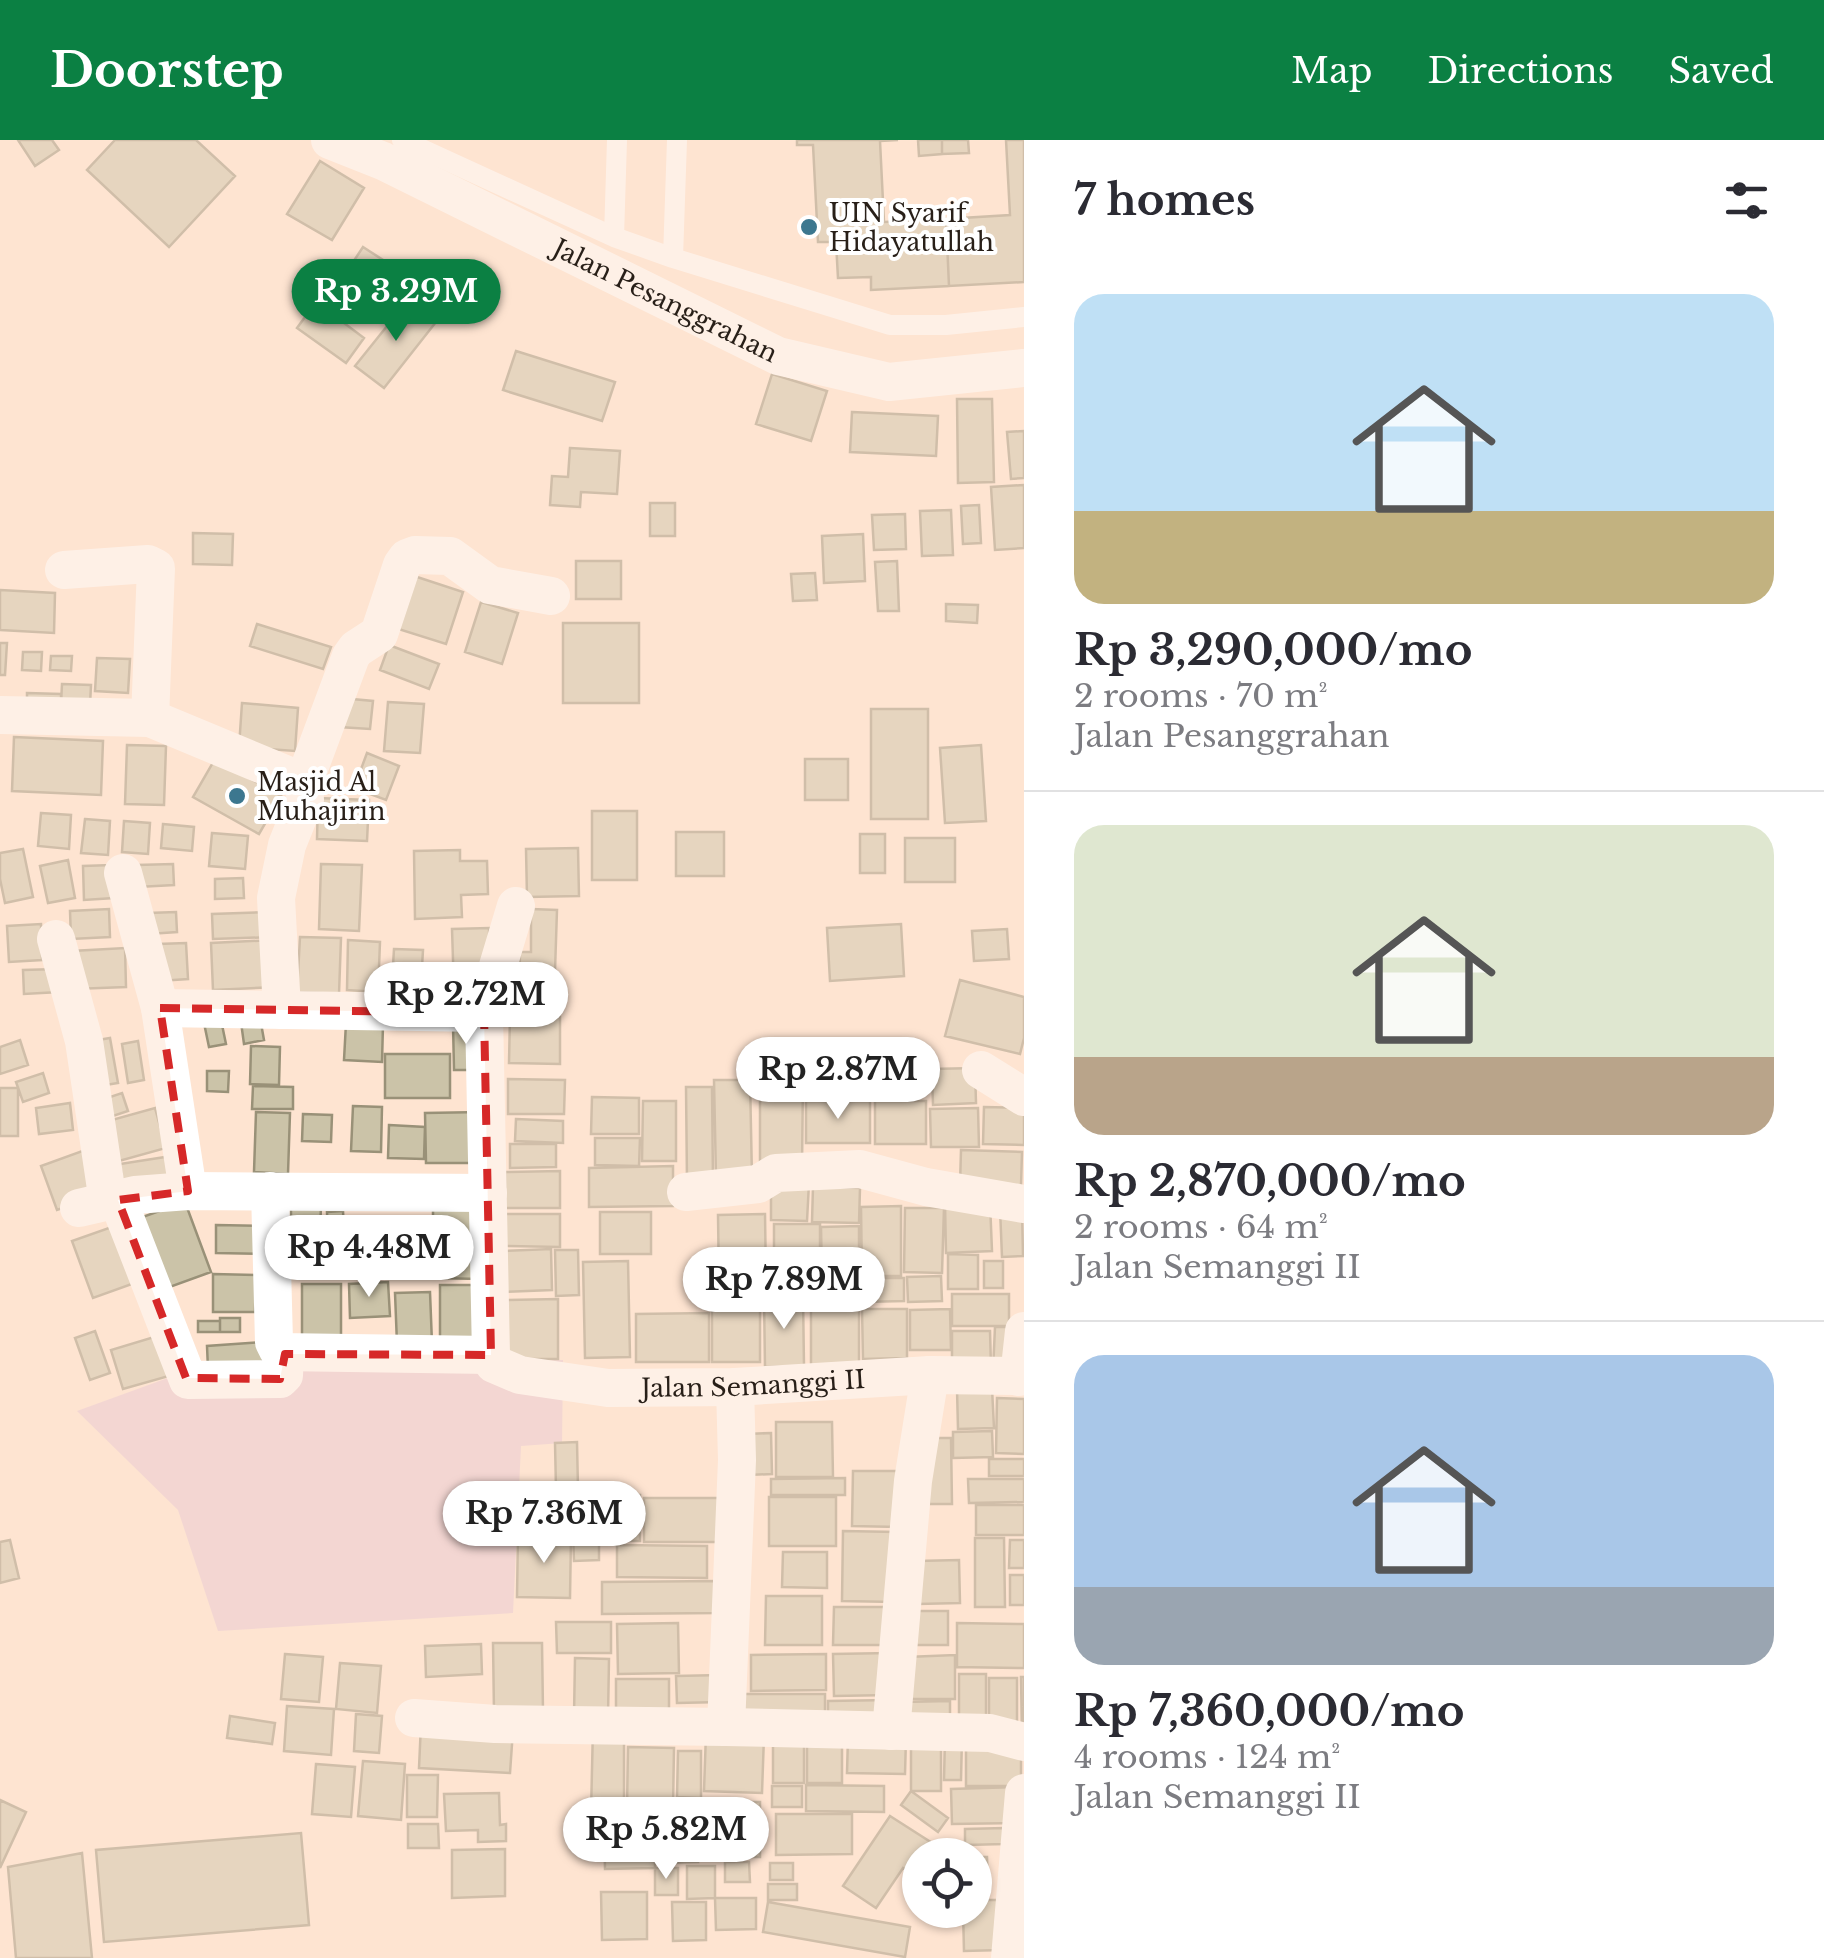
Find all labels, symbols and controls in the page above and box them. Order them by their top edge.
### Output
text: Doorstep [50,40,284,100]
text: Map [1291,49,1372,92]
text: Directions [1427,49,1613,92]
text: Saved [1668,49,1774,92]
icon: filters [1719,173,1774,228]
text: 7 homes [1074,174,1255,226]
place label: UIN Syarif Hidayatullah [829,198,994,258]
marker: UIN Syarif Hidayatullah [798,216,820,238]
street label: Jalan Pesanggrahan [545,231,783,369]
pin: Rp 3.29M [293,259,499,344]
text: Rp 3.29M [314,271,478,311]
icon: home [1334,359,1514,539]
text: Rp 3,290,000/mo [1074,624,1472,676]
text: 2 rooms · 70 m² [1074,676,1328,716]
text: Jalan Pesanggrahan [1074,716,1389,756]
place label: Masjid Al Muhajirin [257,767,385,827]
marker: Masjid Al Muhajirin [226,785,248,807]
icon: home [1334,890,1514,1070]
pin: Rp 2.72M [363,962,569,1047]
text: Rp 2.72M [386,974,546,1014]
pin: Rp 2.87M [735,1037,941,1122]
text: Rp 2.87M [758,1049,918,1089]
text: Rp 2,870,000/mo [1074,1155,1466,1207]
text: 2 rooms · 64 m² [1074,1207,1328,1247]
pin: Rp 4.48M [266,1215,472,1300]
text: Rp 4.48M [287,1227,451,1267]
pin: Rp 7.89M [681,1247,887,1332]
text: Jalan Semanggi II [1074,1247,1361,1287]
text: Rp 7.89M [705,1259,863,1299]
street label: Jalan Semanggi II [638,1364,866,1403]
icon: home [1334,1420,1514,1600]
pin: Rp 7.36M [441,1481,647,1566]
text: Rp 7.36M [465,1493,623,1533]
text: Rp 7,360,000/mo [1074,1685,1464,1737]
text: 4 rooms · 124 m² [1074,1737,1340,1777]
text: Jalan Semanggi II [1074,1777,1361,1817]
pin: Rp 5.82M [563,1797,769,1882]
text: Rp 5.82M [585,1809,747,1849]
map controls [902,1838,992,1928]
button: locate [902,1838,992,1928]

